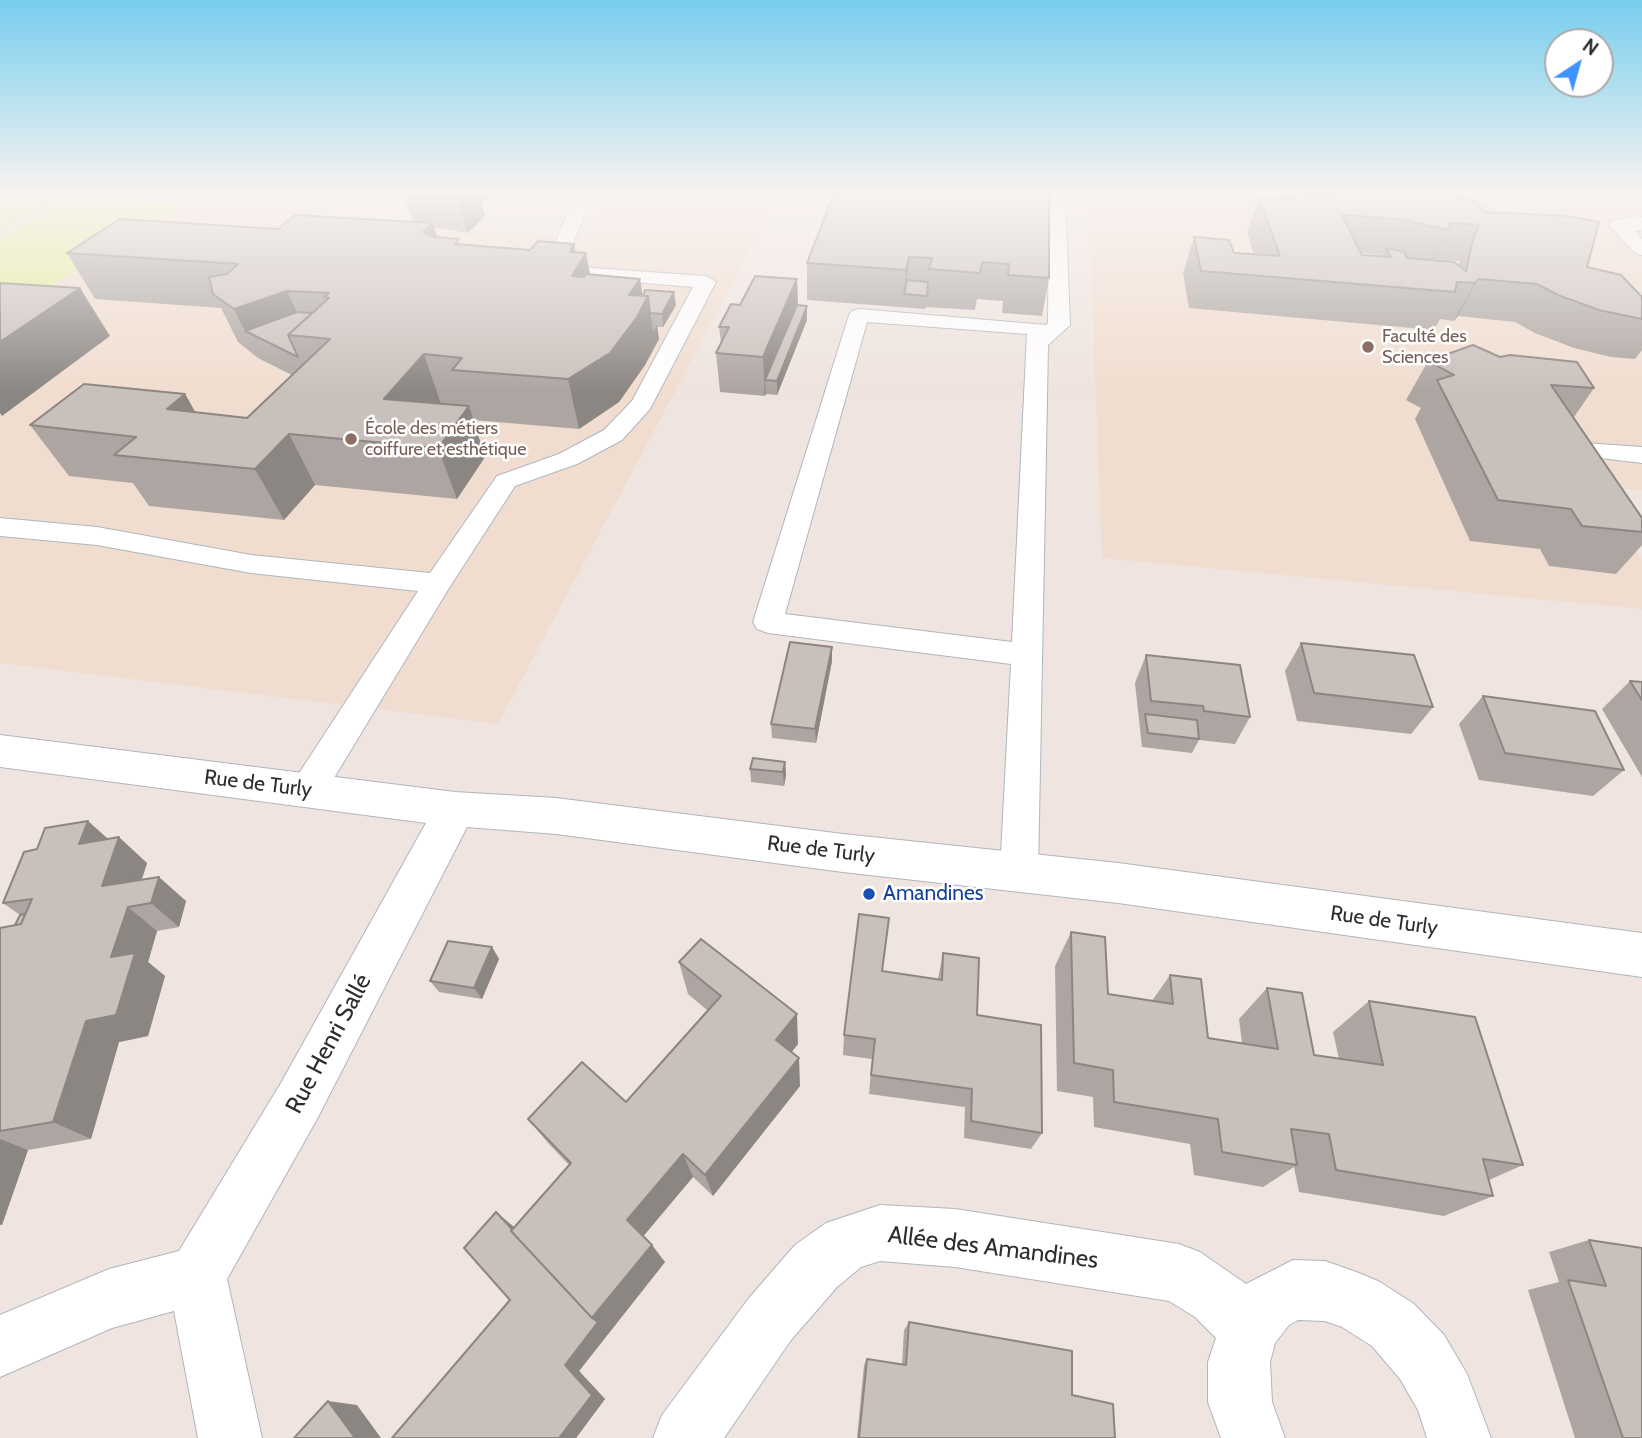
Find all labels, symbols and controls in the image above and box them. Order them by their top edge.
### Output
north arrow [1544,28,1614,98]
text: N [1578,34,1603,60]
place label: Faculté des Sciences [1382,326,1467,368]
marker: Faculté des Sciences [1360,339,1376,355]
place label: École des métiers coiffure et esthétique [365,418,526,460]
marker: École des métiers coiffure et esthétique [343,431,359,447]
street label: Rue de Turly [203,765,313,803]
street label: Rue de Turly [766,831,876,869]
place label: Amandines [883,881,983,907]
marker: Amandines [861,886,877,902]
street label: Rue de Turly [1329,901,1439,941]
street label: Rue Henri Sallé [280,969,378,1119]
street label: Allée des Amandines [886,1221,1100,1275]

